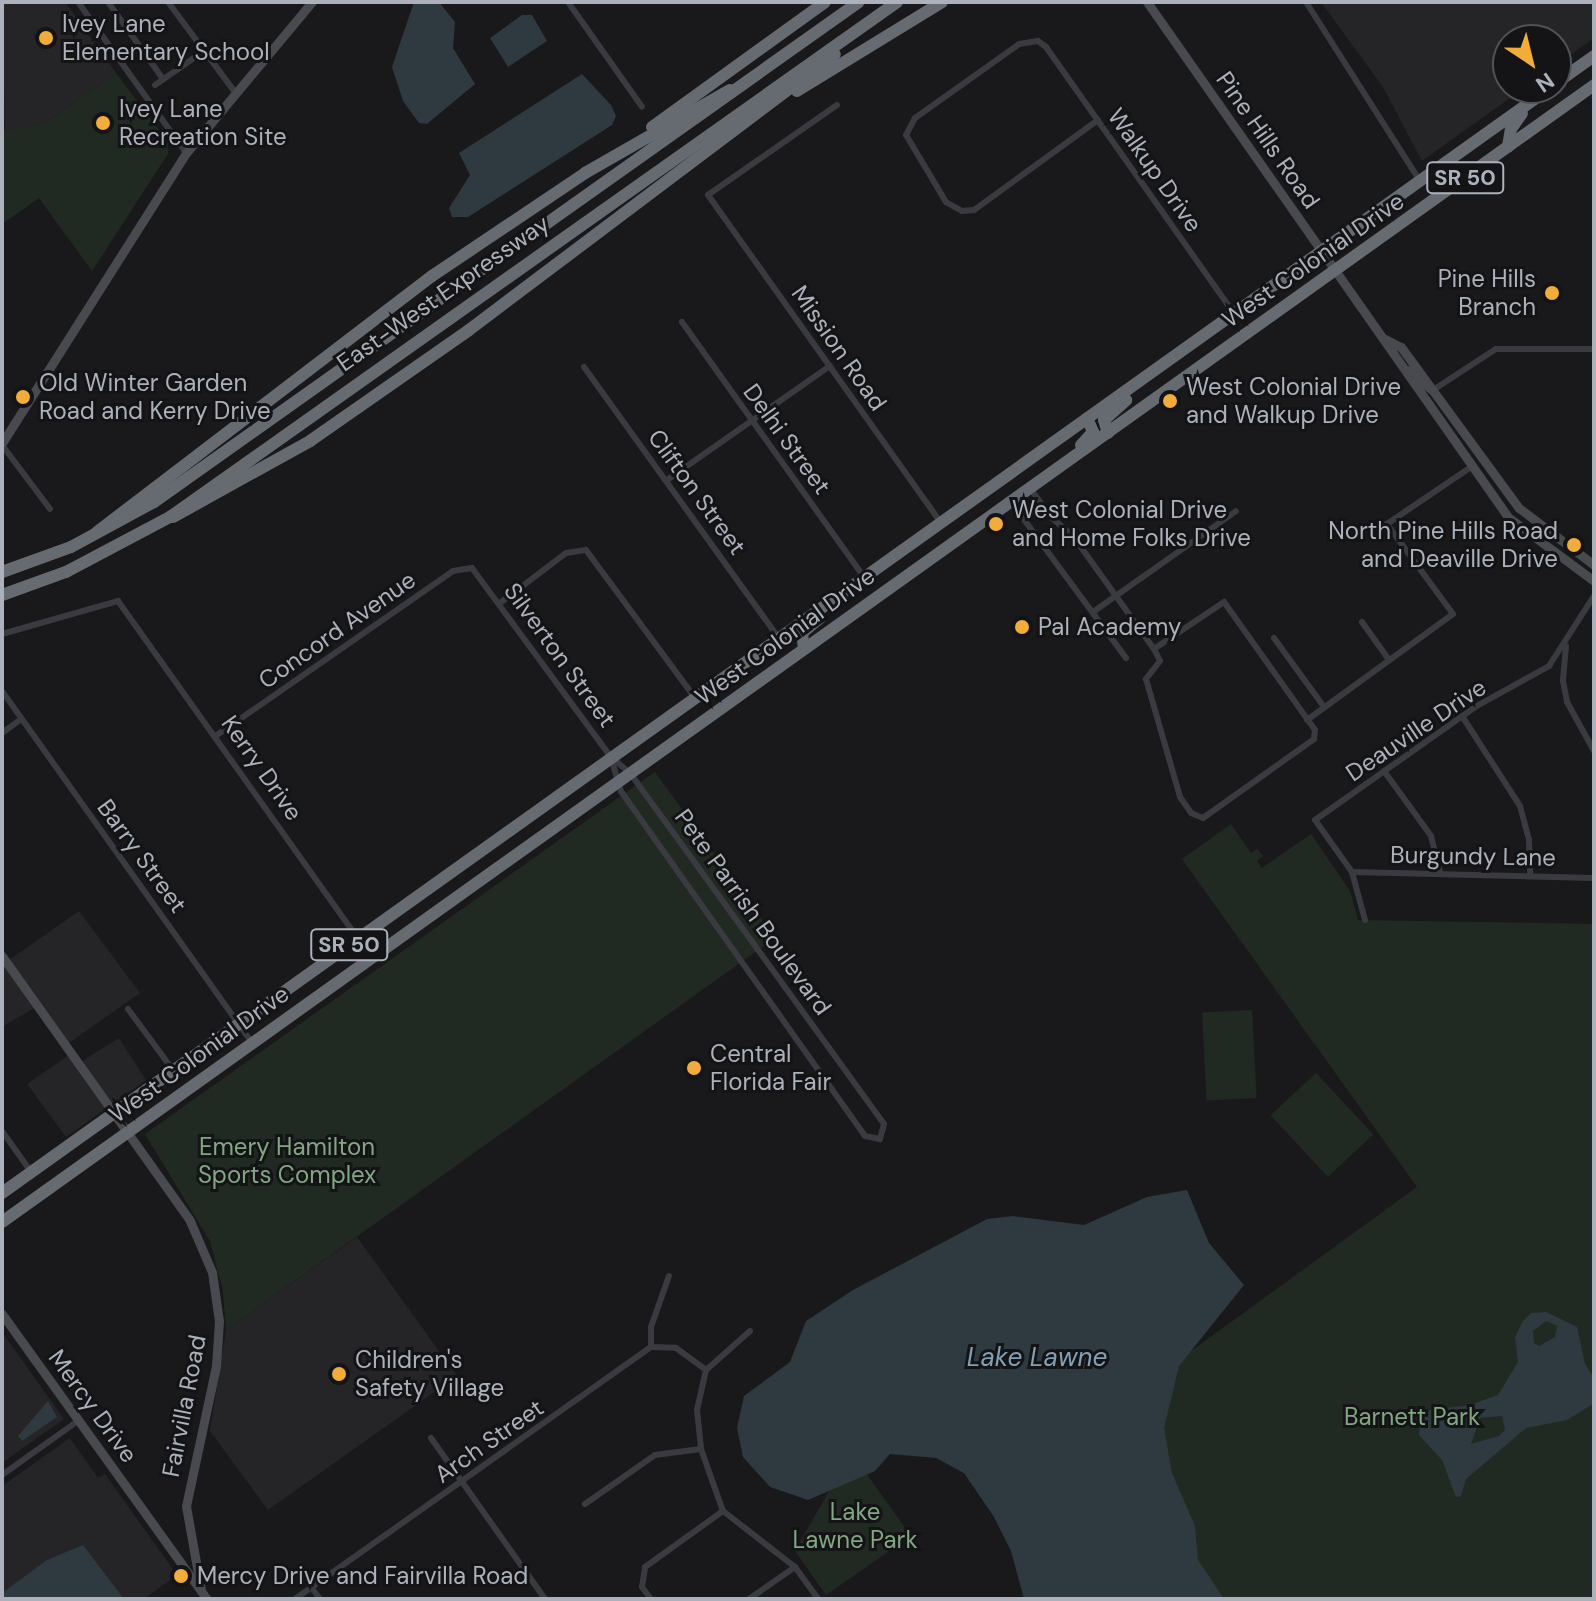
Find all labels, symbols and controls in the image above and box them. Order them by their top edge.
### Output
place label: Ivey Lane Elementary School [62,10,270,66]
north arrow [1492,24,1572,104]
marker: Ivey Lane Elementary School [37,29,55,47]
street label: Pine Hills Road [1210,66,1326,214]
text: N [1530,66,1560,99]
place label: Ivey Lane Recreation Site [119,95,287,151]
street label: Walkup Drive [1102,103,1208,237]
marker: Ivey Lane Recreation Site [94,114,112,132]
road number: SR 50 [1425,160,1505,196]
street label: West Colonial Drive [1217,187,1409,333]
street label: East-West Expressway [331,209,555,377]
place label: Pine Hills Branch [1438,265,1536,321]
street label: Mission Road [785,280,893,416]
marker: Pine Hills Branch [1543,284,1561,302]
place label: Old Winter Garden Road and Kerry Drive [39,369,271,425]
place label: West Colonial Drive and Walkup Drive [1186,373,1401,429]
street label: Delhi Street [737,378,837,500]
marker: Old Winter Garden Road and Kerry Drive [14,388,32,406]
marker: West Colonial Drive and Walkup Drive [1161,392,1179,410]
street label: Clifton Street [642,424,752,560]
place label: West Colonial Drive and Home Folks Drive [1012,496,1251,552]
marker: West Colonial Drive and Home Folks Drive [987,515,1005,533]
place label: North Pine Hills Road and Deaville Drive [1328,517,1558,573]
marker: North Pine Hills Road and Deaville Drive [1565,536,1583,554]
street label: West Colonial Drive [690,561,880,711]
street label: Concord Avenue [253,565,421,695]
street label: Silverton Street [498,577,622,733]
place label: Pal Academy [1038,613,1181,641]
marker: Pal Academy [1013,618,1031,636]
street label: Deauville Drive [1340,673,1492,787]
street label: Kerry Drive [215,710,309,826]
street label: Barry Street [91,794,193,918]
street label: Pete Parrish Boulevard [669,804,837,1020]
street label: Burgundy Lane [1390,840,1556,872]
road number: SR 50 [309,927,389,963]
street label: West Colonial Drive [104,979,294,1129]
place label: Central Florida Fair [710,1040,831,1096]
marker: Central Florida Fair [685,1059,703,1077]
park label: Emery Hamilton Sports Complex [198,1133,376,1189]
street label: Fairvilla Road [156,1333,212,1479]
water label: Lake Lawne [967,1342,1107,1374]
street label: Mercy Drive [42,1344,144,1468]
place label: Children's Safety Village [355,1346,504,1402]
marker: Children's Safety Village [330,1365,348,1383]
street label: Arch Street [429,1393,549,1489]
park label: Barnett Park [1344,1403,1480,1431]
park label: Lake Lawne Park [793,1498,917,1554]
place label: Mercy Drive and Fairvilla Road [197,1562,528,1590]
marker: Mercy Drive and Fairvilla Road [172,1567,190,1585]

